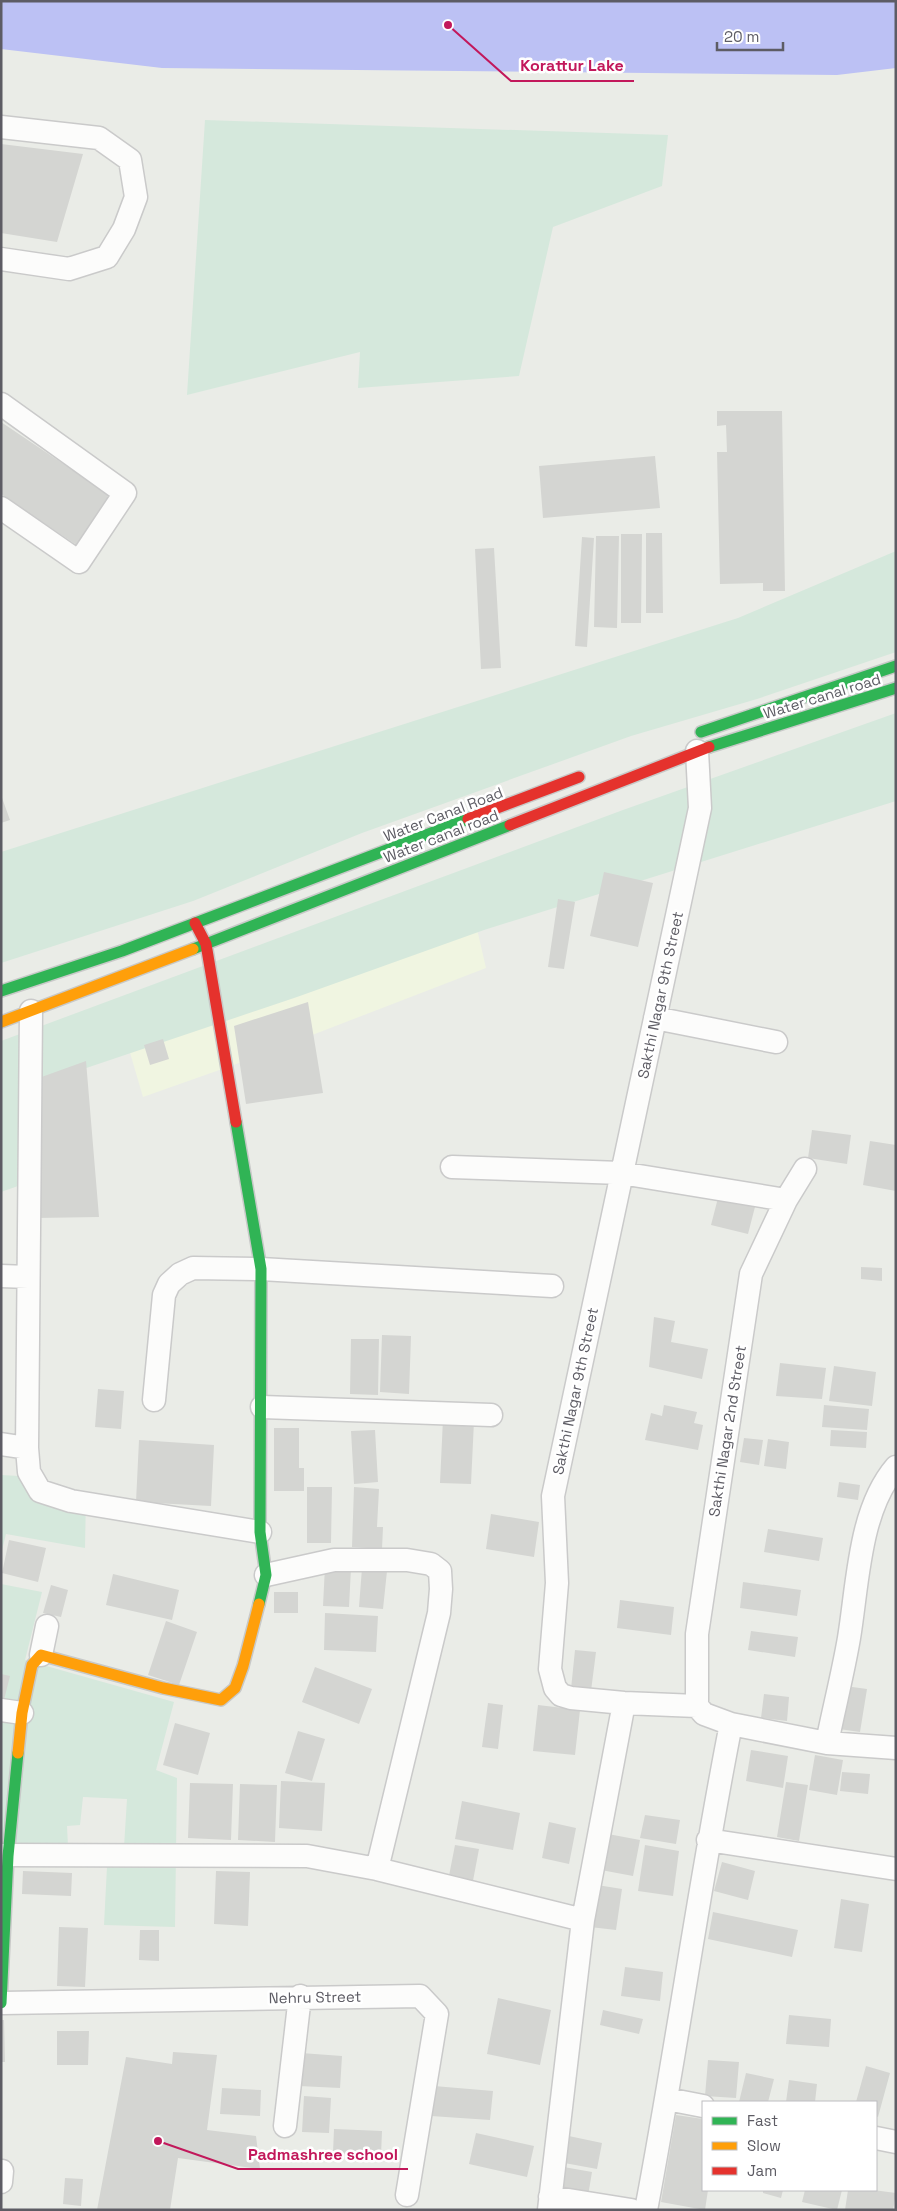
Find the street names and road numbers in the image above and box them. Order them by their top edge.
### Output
street label: Water canal road [761,669,883,723]
street label: Water Canal Road [381,782,505,846]
street label: Water canal road [381,805,501,867]
street label: Sakthi Nagar 9th Street [633,909,687,1080]
street label: Sakthi Nagar 9th Street [548,1305,602,1476]
street label: Sakthi Nagar 2nd Street [704,1344,750,1518]
street label: Nehru Street [269,1987,362,2007]

